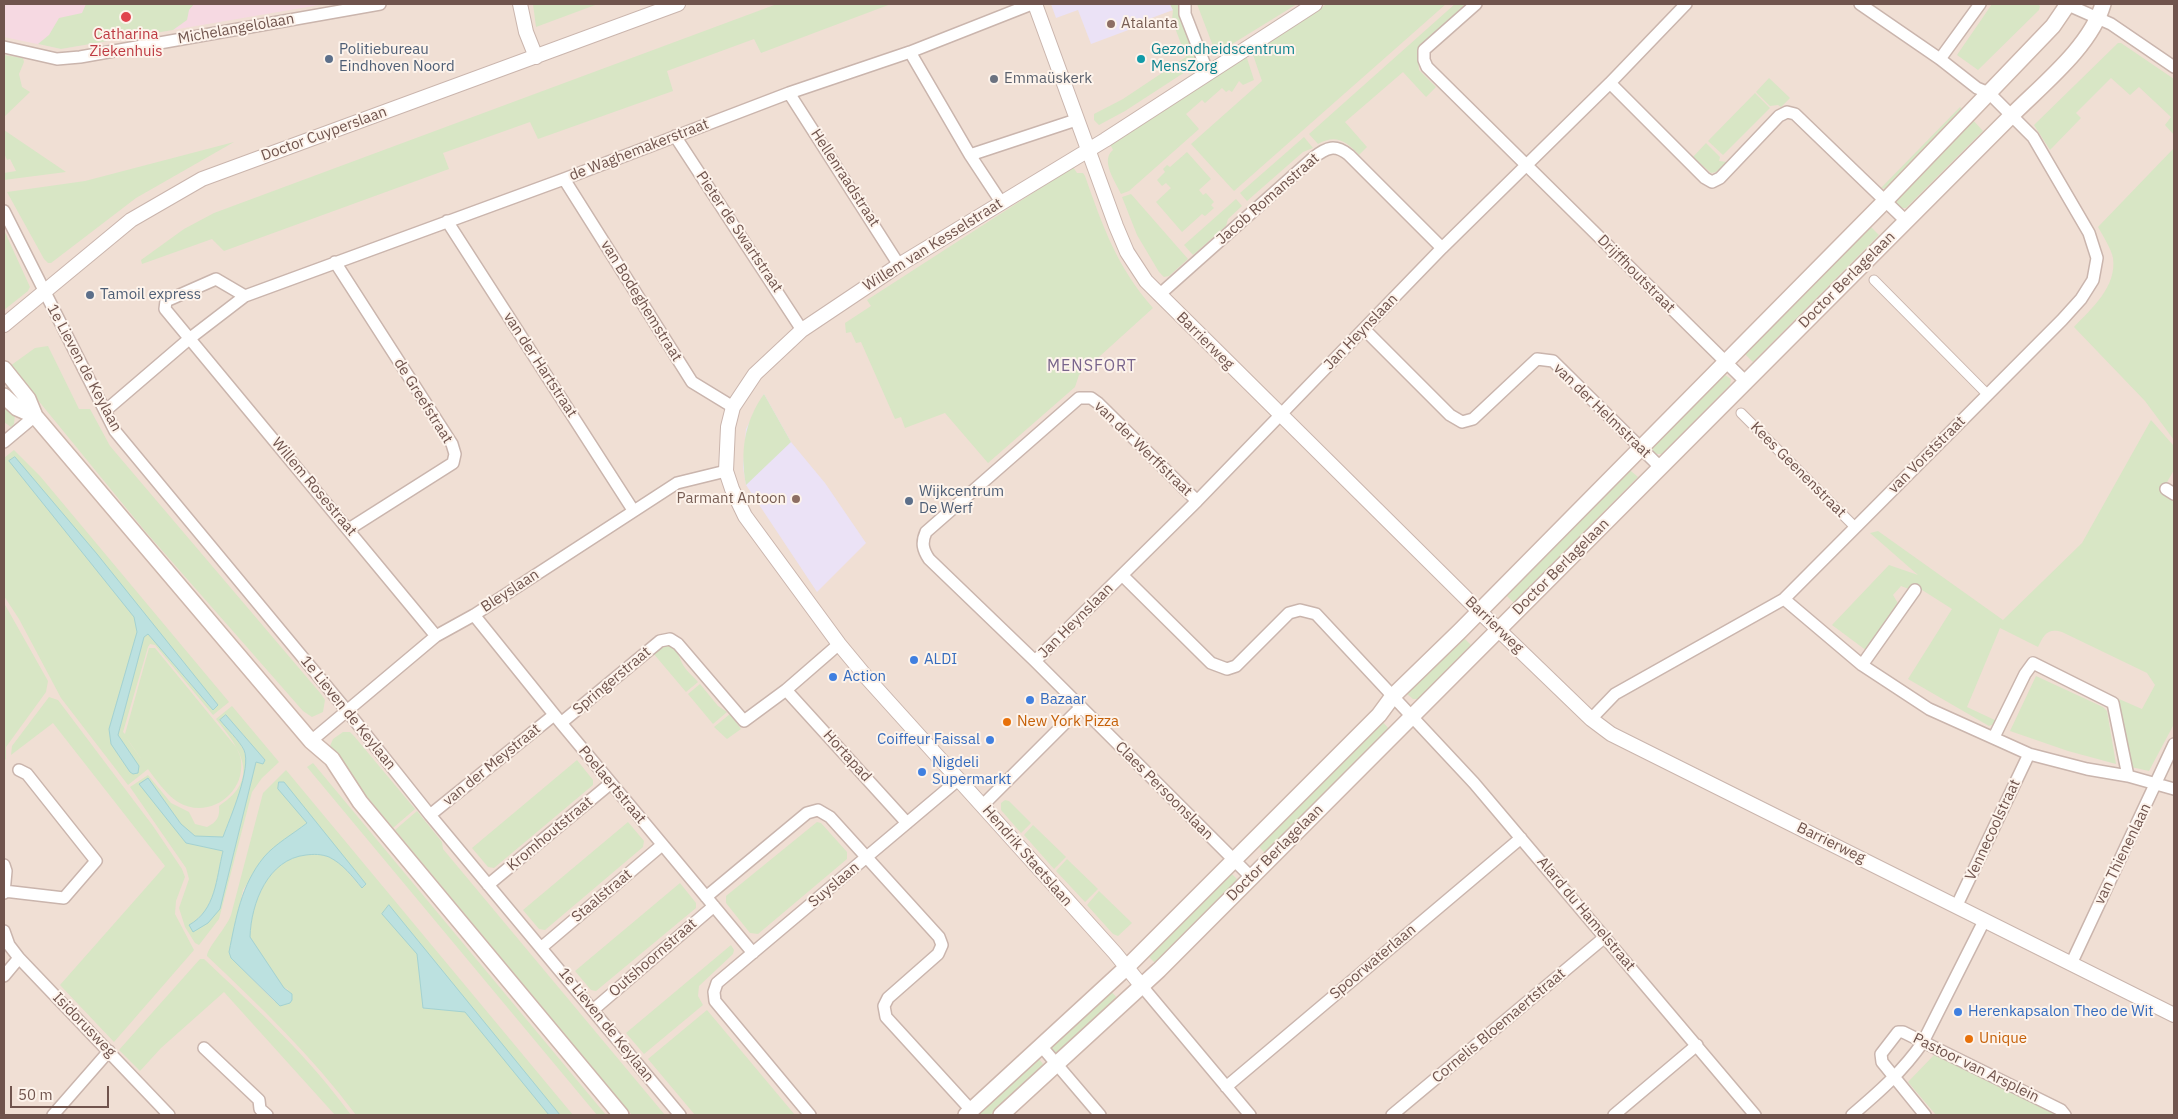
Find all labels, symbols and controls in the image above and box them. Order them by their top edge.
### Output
marker: Catharina Ziekenhuis [119,10,133,24]
street label: Michelangelolaan [176,10,296,48]
place label: Atalanta [1121,15,1178,33]
marker: Atalanta [1105,18,1117,30]
place label: Catharina Ziekenhuis [89,26,163,61]
place label: Politiebureau Eindhoven Noord [339,41,455,76]
place label: Gezondheidscentrum MensZorg [1151,41,1295,76]
marker: Politiebureau Eindhoven Noord [323,53,335,65]
marker: Gezondheidscentrum MensZorg [1135,53,1147,65]
place label: Emmaüskerk [1004,70,1092,88]
marker: Emmaüskerk [988,73,1000,85]
street label: Doctor Cuyperslaan [259,103,389,165]
street label: de Waghemakerstraat [567,115,711,185]
street label: Hellenraadstraat [807,126,883,230]
street label: Jacob Romanstraat [1213,149,1323,249]
street label: Pieter de Swartstraat [692,168,786,296]
street label: Willem van Kesselstraat [860,195,1006,295]
street label: Doctor Berlagelaan [1795,228,1899,332]
street label: Drijffhoutstraat [1593,231,1679,317]
street label: van Bodeghemstraat [596,237,686,365]
place label: Tamoil express [100,286,201,304]
marker: Tamoil express [84,289,96,301]
street label: Jan Heynslaan [1320,290,1402,374]
street label: 1e Lieven de Keylaan [43,301,125,435]
street label: Barrierweg [1172,308,1238,374]
street label: van der Hartstraat [499,309,581,421]
street label: de Greefstraat [390,355,456,447]
district label: MENSFORT [1046,356,1138,376]
street label: van der Helmstraat [1550,360,1654,462]
street label: van der Werffstraat [1090,398,1196,500]
street label: van Vorststraat [1885,413,1969,497]
street label: Kees Geenenstraat [1746,418,1850,522]
street label: Willem Rosestraat [268,434,360,540]
place label: Wijkcentrum De Werf [919,483,1004,518]
place label: Parmant Antoon [676,490,786,508]
marker: Parmant Antoon [790,493,802,505]
marker: Wijkcentrum De Werf [903,495,915,507]
street label: Doctor Berlagelaan [1509,515,1613,619]
street label: Bleyslaan [478,566,542,616]
street label: Jan Heynslaan [1035,580,1117,662]
street label: Barrierweg [1461,593,1527,657]
street label: Springerstraat [569,643,655,719]
place label: ALDI [924,651,957,669]
street label: 1e Lieven de Keylaan [296,652,400,774]
marker: ALDI [908,654,920,666]
place label: Action [843,668,886,686]
marker: Action [827,671,839,683]
place label: Bazaar [1040,691,1086,709]
marker: Bazaar [1024,694,1036,706]
place label: New York Pizza [1017,713,1119,731]
marker: New York Pizza [1001,716,1013,728]
street label: van der Meystraat [440,720,544,810]
street label: Hortapad [819,726,875,786]
place label: Coiffeur Faissal [877,731,980,749]
marker: Coiffeur Faissal [984,734,996,746]
street label: Claes Persoonslaan [1111,738,1217,844]
street label: Poelaertstraat [574,743,650,827]
place label: Nigdeli Supermarkt [932,754,1011,789]
marker: Nigdeli Supermarkt [916,766,928,778]
street label: Vennecoolstraat [1962,776,2024,884]
street label: Kromhoutstraat [504,793,596,875]
street label: van Thienenlaan [2091,800,2155,908]
street label: Doctor Berlagelaan [1223,801,1327,905]
street label: Hendrik Staetslaan [978,802,1076,910]
street label: Barrierweg [1794,819,1868,867]
street label: Alard du Hamelstraat [1533,853,1639,975]
street label: Suyslaan [805,859,863,911]
street label: Staalstraat [568,866,636,926]
street label: Outshoornstraat [605,915,701,1001]
street label: Spoorwaterlaan [1326,921,1420,1003]
street label: 1e Lieven de Keylaan [554,964,658,1086]
street label: Cornelis Bloemaertstraat [1429,965,1569,1087]
street label: Isidorusweg [49,989,119,1061]
place label: Herenkapsalon Theo de Wit [1968,1003,2154,1021]
marker: Herenkapsalon Theo de Wit [1952,1006,1964,1018]
street label: Pastoor van Arsplein [1910,1030,2042,1106]
place label: Unique [1979,1030,2027,1048]
marker: Unique [1963,1033,1975,1045]
scale bar [12,1076,111,1108]
text: 50 m [18,1085,53,1104]

